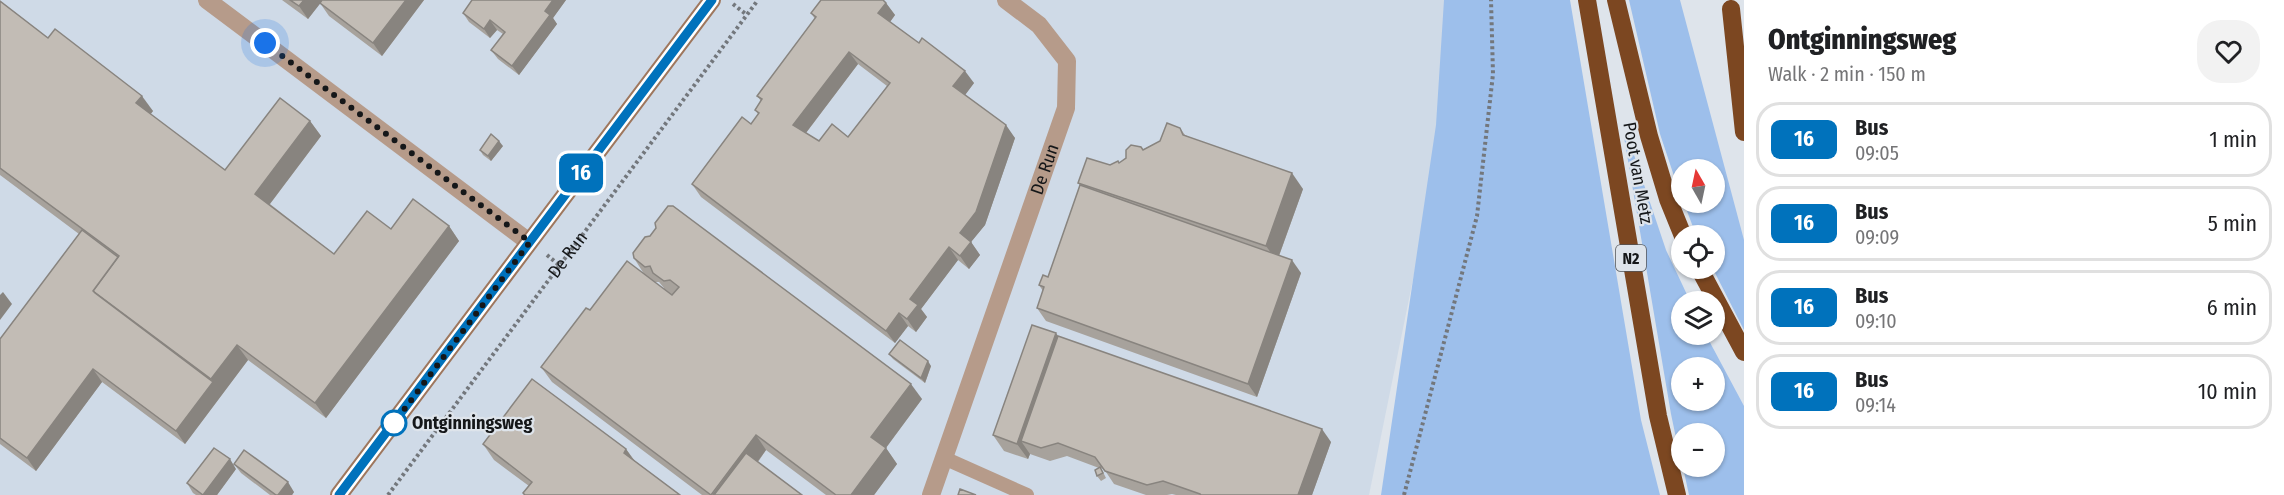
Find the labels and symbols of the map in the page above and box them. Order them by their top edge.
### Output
your location [250,28,280,58]
street label: Poot van Metz [1618,120,1658,226]
street label: De Run [1026,141,1064,198]
line badge: 16 [554,154,608,192]
north arrow [1671,159,1725,213]
street label: De Run [543,227,592,282]
road number: N2 [1616,245,1646,271]
marker: Ontginningsweg [381,410,407,436]
place label: Ontginningsweg [412,412,532,434]

